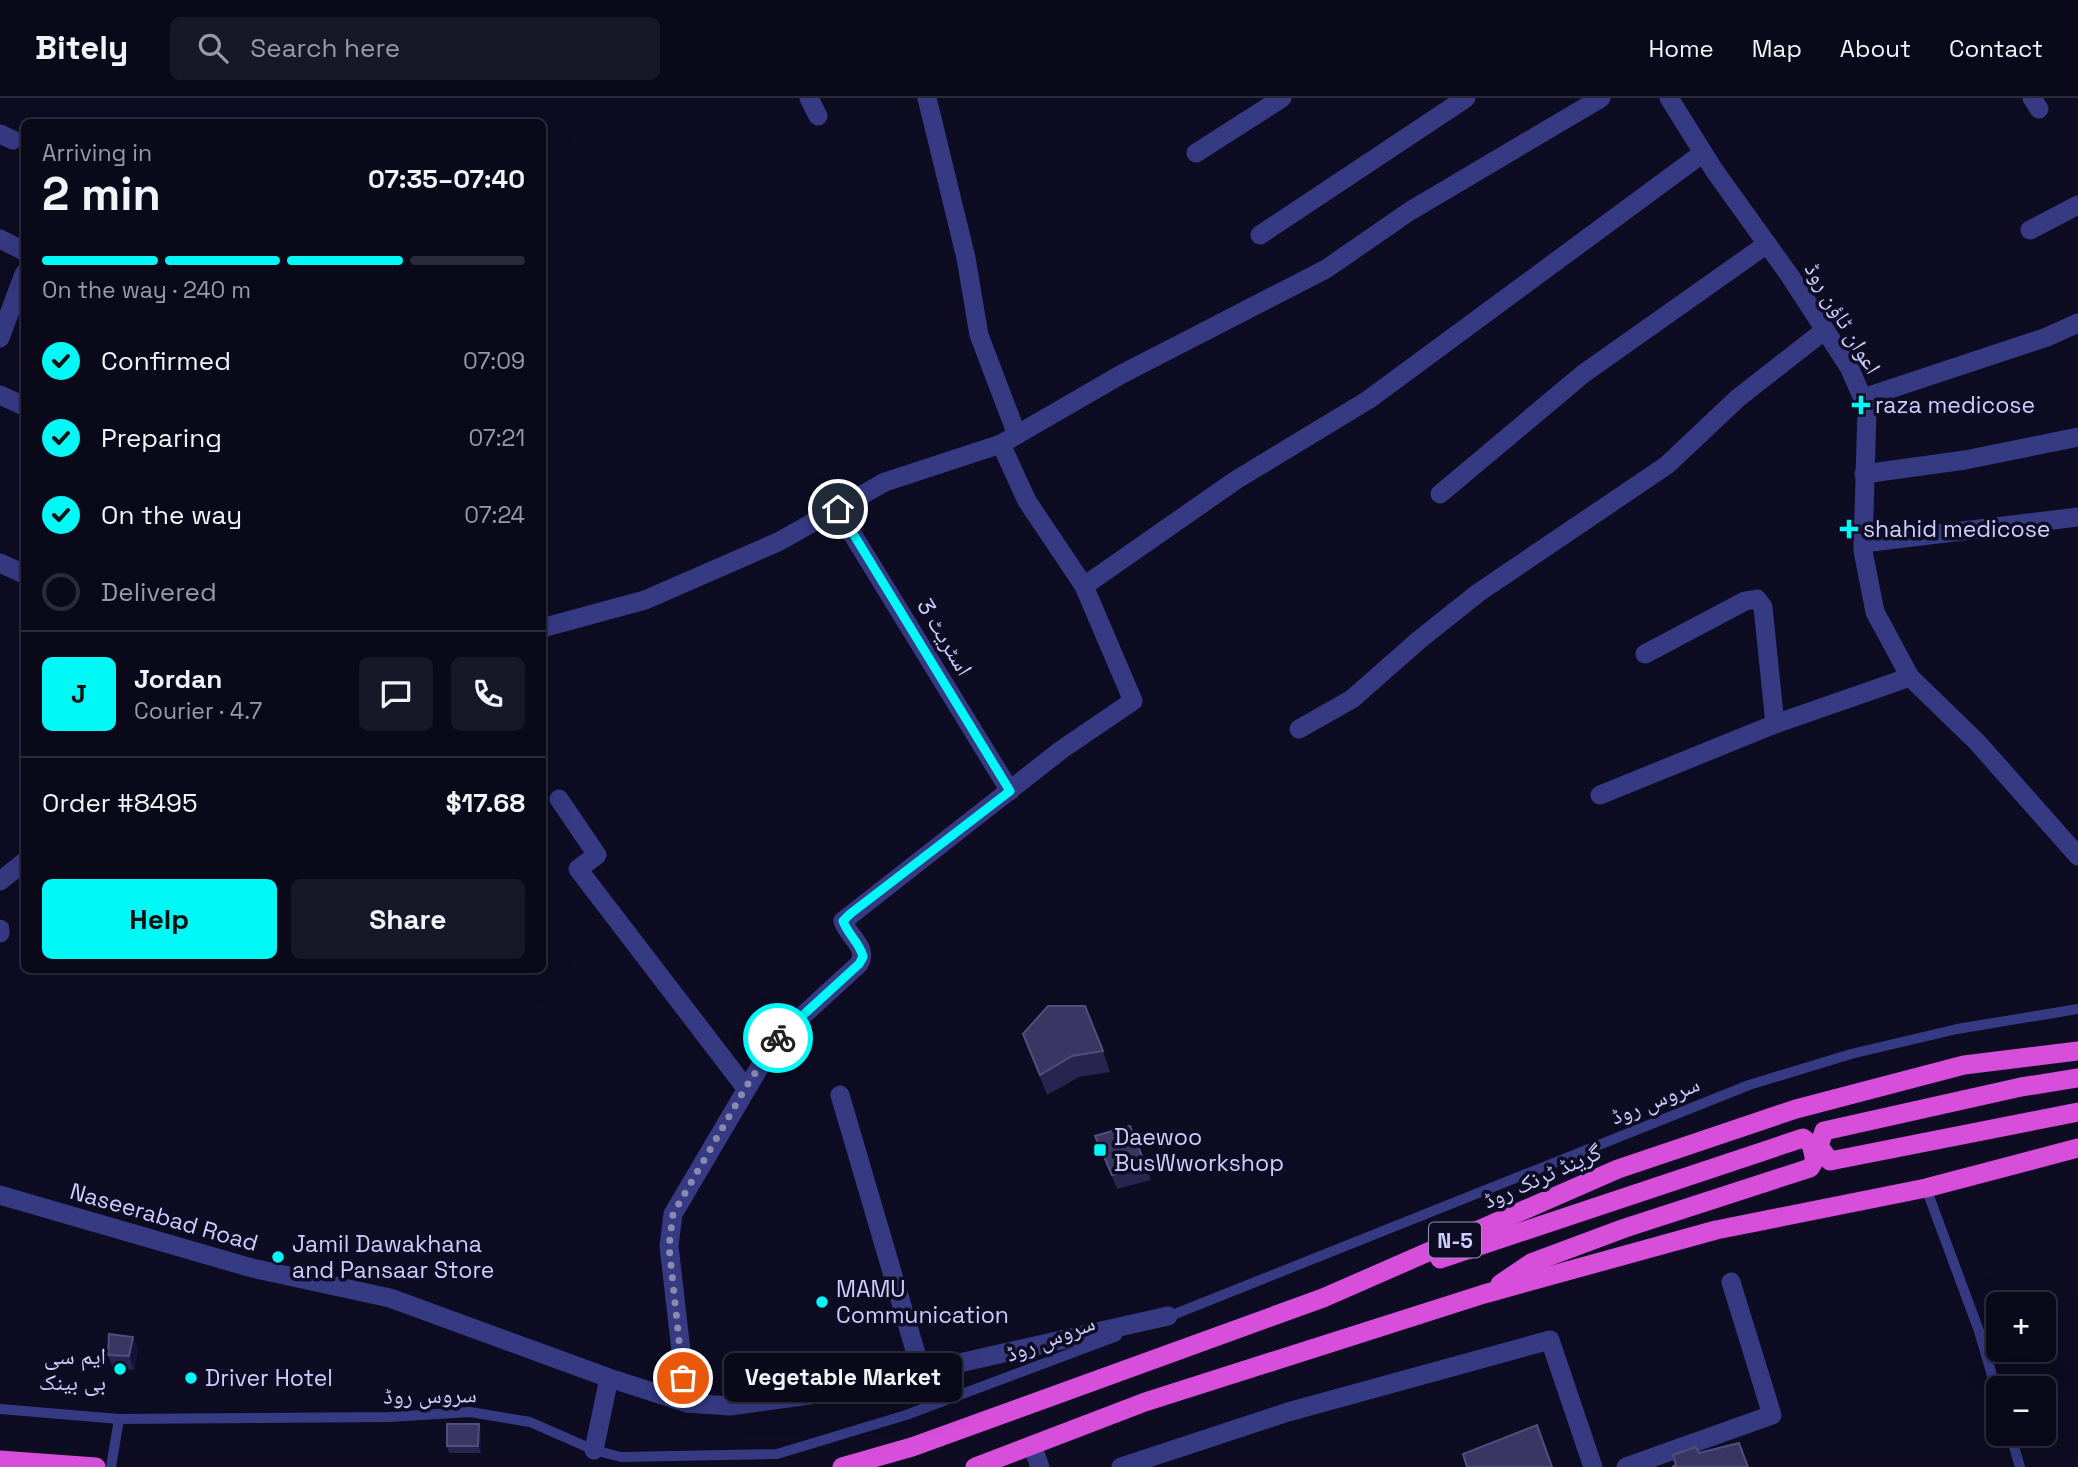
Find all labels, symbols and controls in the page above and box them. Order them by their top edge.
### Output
search box [170,17,660,80]
text: Bitely [35,27,128,69]
icon: search [194,29,232,67]
text: Search here [250,31,400,65]
text: Home [1648,33,1714,64]
text: Map [1752,33,1802,64]
text: About [1840,33,1911,64]
text: Contact [1949,33,2043,64]
text: Arriving in [42,138,152,168]
text: 07:35–07:40 [368,162,525,196]
text: 2 min [42,165,161,223]
street label: اعوان ٹاؤن روڈ [1798,256,1888,380]
text: On the way · 240 m [42,275,251,305]
icon: check [42,342,80,380]
text: Confirmed [101,344,231,378]
text: 07:09 [463,346,525,376]
place label: raza medicose [1875,390,2035,420]
marker: raza medicose [1853,397,1869,413]
icon: check [42,419,80,457]
text: Preparing [101,421,222,455]
text: 07:21 [468,423,525,453]
pin [808,479,868,539]
icon: home [819,490,857,528]
icon: check [42,496,80,534]
text: On the way [101,498,242,532]
text: 07:24 [464,500,525,530]
place label: shahid medicose [1863,514,2050,544]
marker: shahid medicose [1841,521,1857,537]
text: Delivered [101,575,217,609]
street label: اسٹریٹ 3 [910,593,980,681]
button: chat [359,657,433,731]
button: phone [451,657,525,731]
text: Jordan [134,662,222,696]
text: J [71,677,87,711]
text: Courier · 4.7 [134,696,262,726]
text: Order #8495 [42,786,198,820]
text: $17.68 [446,786,525,820]
button: Help [42,879,277,959]
button: Share [291,879,525,959]
courier [743,1003,813,1073]
icon: bike [759,1019,797,1057]
street label: سروس روڈ [1606,1069,1704,1131]
place label: Daewoo BusWworkshop [1114,1122,1284,1178]
street label: گرینڈ ٹرنک روڈ [1478,1136,1606,1215]
marker: Daewoo BusWworkshop [1092,1142,1108,1158]
street label: Naseerabad Road [67,1176,261,1258]
road number: N-5 [1429,1222,1481,1258]
place label: Jamil Dawakhana and Pansaar Store [292,1229,494,1285]
marker: Jamil Dawakhana and Pansaar Store [270,1249,286,1265]
place label: MAMU Communication [836,1274,1009,1330]
map controls [1986,1292,2056,1446]
button: + [1986,1292,2056,1362]
marker: MAMU Communication [814,1294,830,1310]
street label: سروس روڈ [1001,1307,1099,1369]
place label: ایم سی بی بینک [39,1341,106,1397]
pin [653,1348,713,1408]
callout: Vegetable Market [725,1354,963,1402]
icon: bag [664,1359,702,1397]
marker: ایم سی بی بینک [112,1361,128,1377]
text: Vegetable Market [745,1362,941,1392]
place label: Driver Hotel [205,1363,333,1393]
marker: Driver Hotel [183,1370,199,1386]
button: − [1986,1376,2056,1446]
street label: سروس روڈ [383,1379,477,1411]

